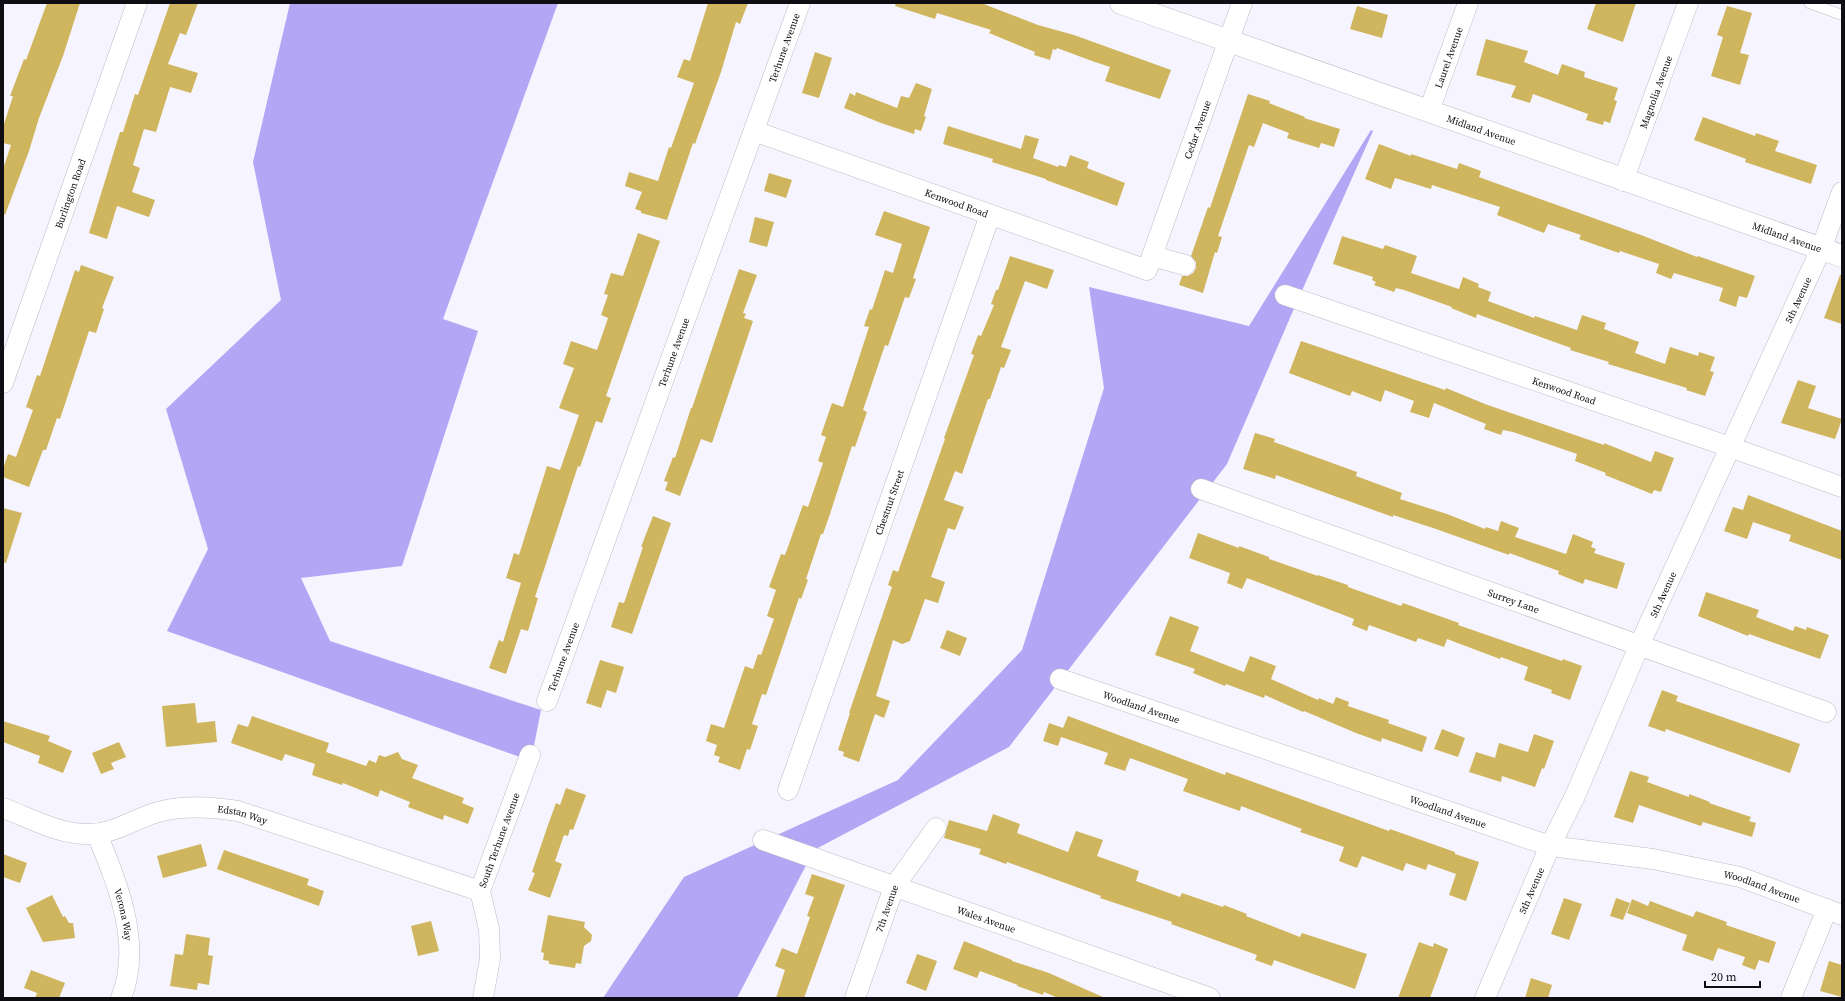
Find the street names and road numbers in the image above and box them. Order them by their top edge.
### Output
street label: Terhune Avenue [766,11,803,84]
street label: Laurel Avenue [1432,25,1466,90]
street label: Magnolia Avenue [1637,54,1675,130]
street label: Cedar Avenue [1181,99,1214,161]
street label: Midland Avenue [1445,112,1518,148]
street label: Burlington Road [52,157,89,230]
street label: Kenwood Road [923,186,990,220]
street label: Midland Avenue [1751,219,1823,255]
street label: 5th Avenue [1782,275,1814,325]
street label: Terhune Avenue [655,316,692,389]
street label: Kenwood Road [1530,374,1598,408]
street label: Chestnut Street [872,467,907,537]
street label: 5th Avenue [1647,569,1679,620]
street label: Surrey Lane [1486,586,1541,616]
street label: Terhune Avenue [545,621,582,693]
street label: Woodland Avenue [1101,688,1181,726]
street label: South Terhune Avenue [476,791,523,890]
street label: Woodland Avenue [1408,793,1488,831]
street label: Edstan Way [217,802,270,828]
street label: 5th Avenue [1516,865,1547,916]
street label: Woodland Avenue [1722,868,1802,906]
street label: 7th Avenue [873,883,901,934]
street label: Verona Way [111,887,135,942]
street label: Wales Avenue [955,903,1018,936]

